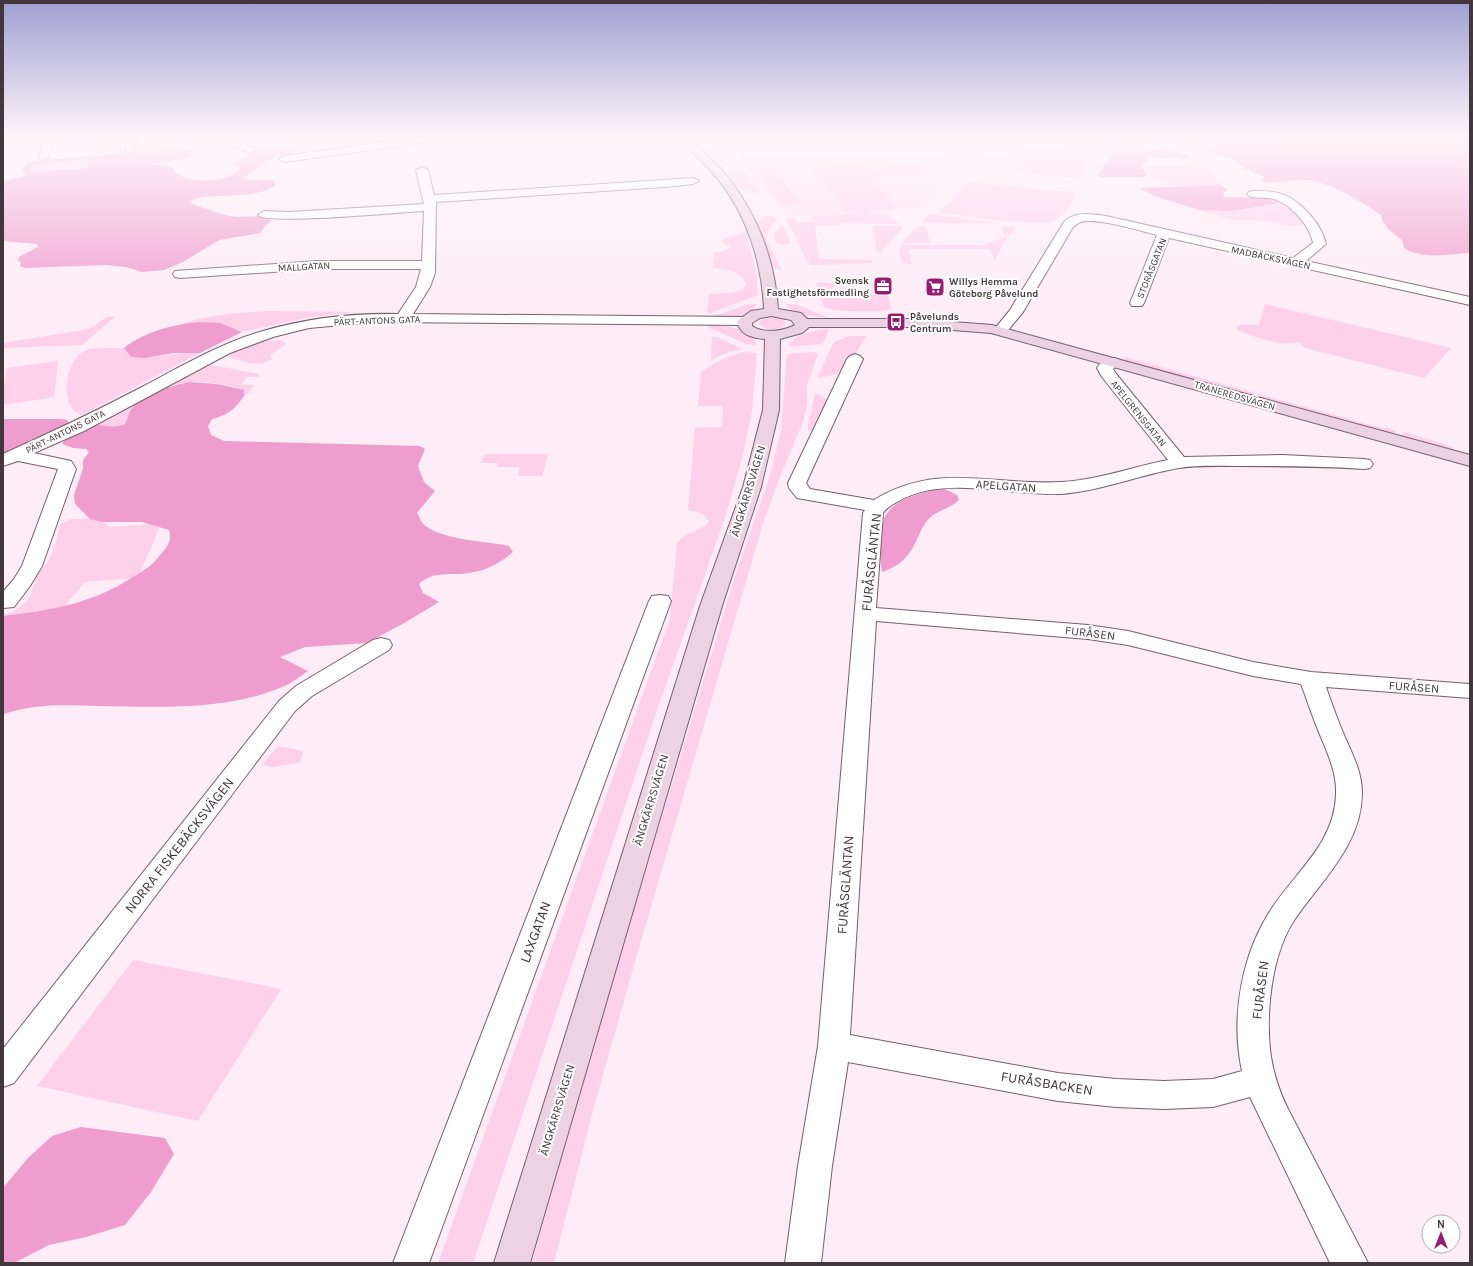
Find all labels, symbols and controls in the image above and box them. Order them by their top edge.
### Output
street label: STORÅSGATAN [1134,236,1170,300]
street label: MADBÄCKSVÄGEN [1230,244,1312,272]
street label: MALLGATAN [278,260,331,274]
place label: Svensk Fastighetsförmedling [766,275,869,299]
office icon: Svensk Fastighetsförmedling [872,275,894,297]
supermarket icon: Willys Hemma Göteborg Påvelund [924,276,946,298]
place label: Willys Hemma Göteborg Påvelund [949,276,1039,300]
bus stop icon: Påvelunds Centrum [885,311,907,333]
place label: Påvelunds Centrum [910,311,959,335]
street label: PÄRT-ANTONS GATA [333,313,421,329]
street label: APELGRENSGATAN [1108,378,1169,449]
street label: TRANEREDSVÄGEN [1193,379,1277,413]
street label: PÄRT-ANTONS GATA [24,407,107,456]
street label: ÄNGKÄRRSVÄGEN [727,444,769,538]
street label: APELGATAN [975,477,1037,495]
street label: FURÅSGLÄNTAN [858,512,885,612]
street label: FURÅSEN [1064,623,1116,643]
street label: FURÅSEN [1388,678,1440,696]
street label: ÄNGKÄRRSVÄGEN [630,753,672,847]
street label: NORRA FISKEBÄCKSVÄGEN [121,774,238,917]
street label: FURÅSGLÄNTAN [834,835,857,935]
street label: LAXGATAN [517,899,554,965]
street label: FURÅSEN [1248,960,1273,1020]
street label: ÄNGKÄRRSVÄGEN [536,1063,578,1157]
street label: FURÅSBACKEN [1000,1068,1094,1099]
north arrow [1421,1214,1461,1254]
text: N [1437,1218,1445,1231]

